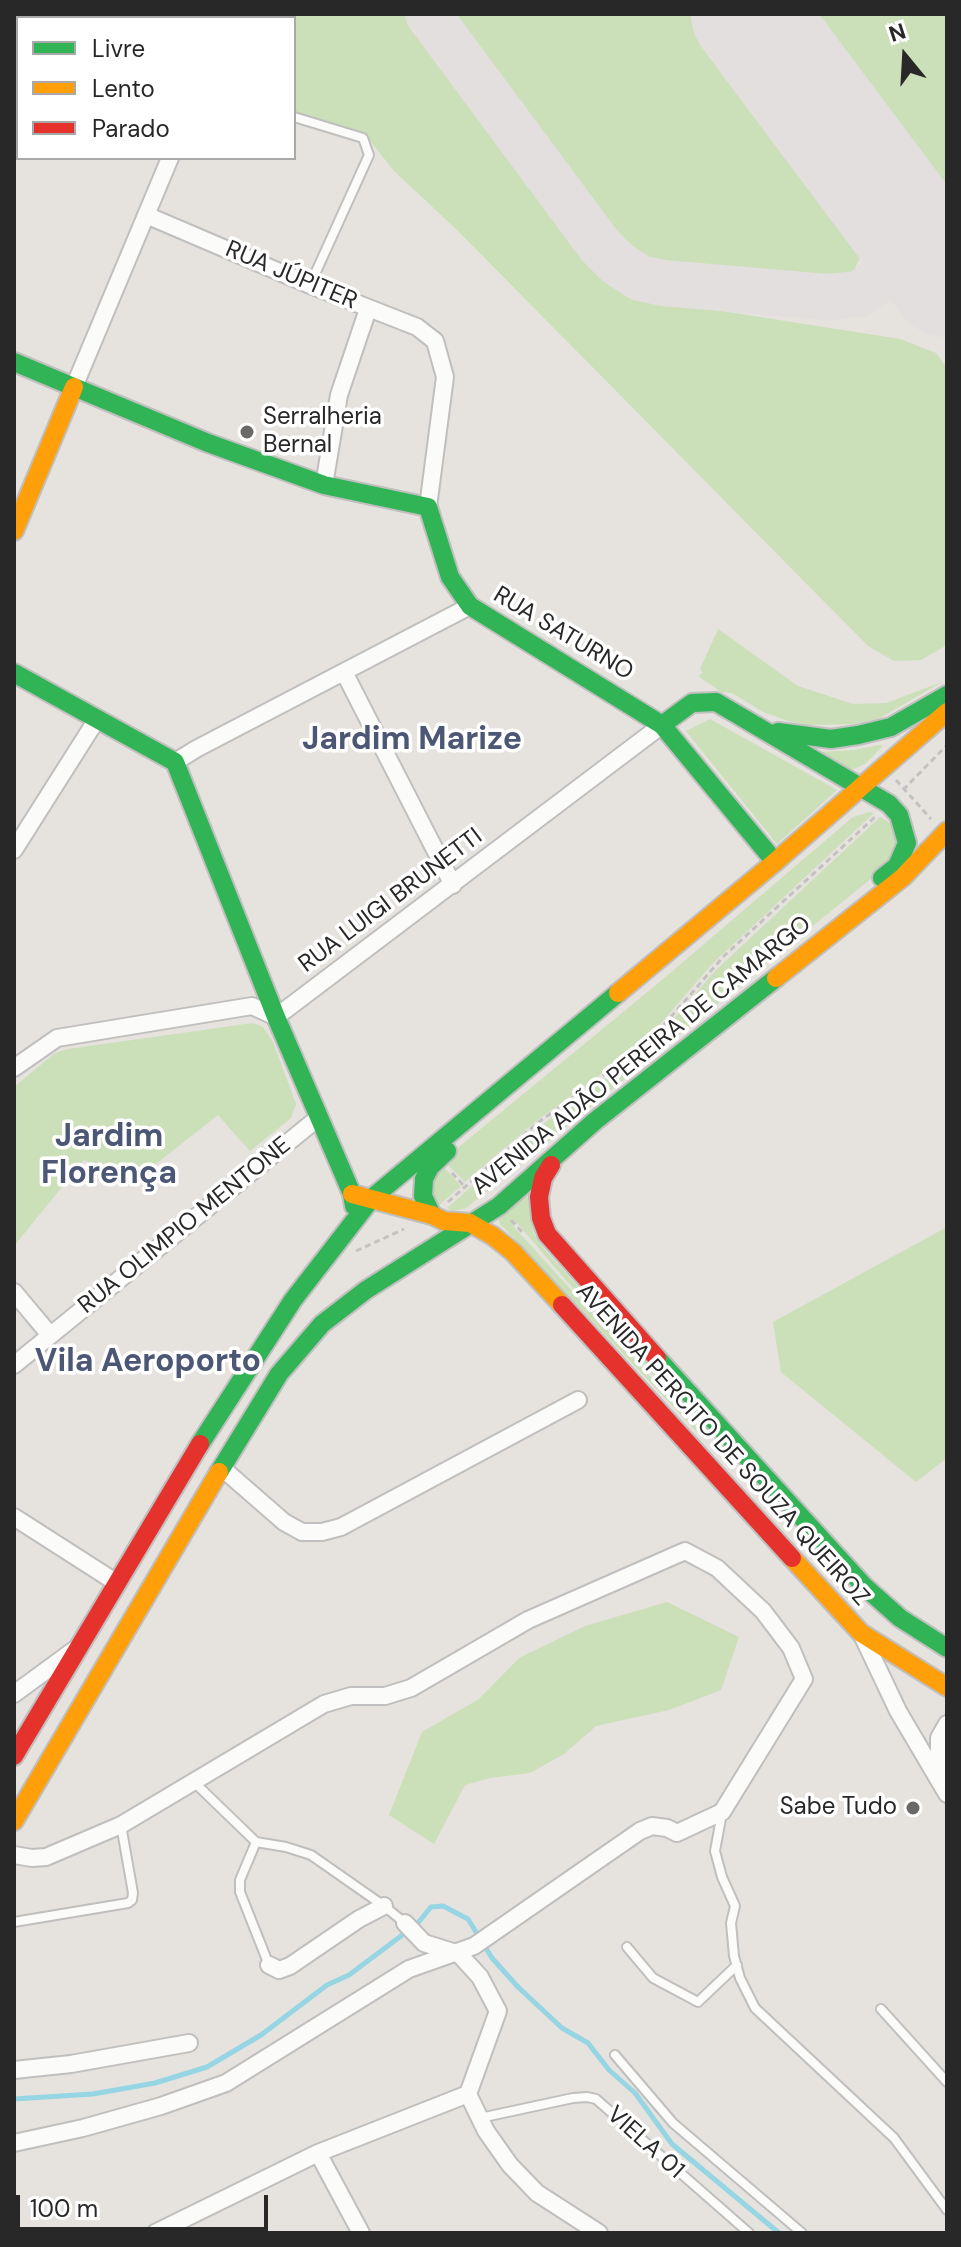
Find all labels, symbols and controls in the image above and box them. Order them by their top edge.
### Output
legend [16,16,296,160]
north arrow [865,16,945,96]
text: N [885,16,910,49]
text: Livre [92,33,145,64]
text: Lento [92,73,155,104]
text: Parado [92,113,170,144]
street label: RUA JÚPITER [221,235,361,317]
place label: Serralheria Bernal [263,404,382,460]
marker: Serralheria Bernal [238,423,256,441]
street label: RUA SATURNO [488,581,638,687]
district label: Jardim Marize [302,722,522,760]
street label: RUA LUIGI BRUNETTI [294,823,488,979]
street label: AVENIDA ADÃO PEREIRA DE CAMARGO [467,910,817,1202]
district label: Jardim Florença [41,1119,177,1194]
street label: RUA OLIMPIO MENTONE [73,1132,297,1320]
street label: AVENIDA PERCITO DE SOUZA QUEIROZ [569,1278,875,1612]
district label: Vila Aeroporto [35,1344,261,1382]
place label: Sabe Tudo [780,1794,897,1822]
marker: Sabe Tudo [904,1799,922,1817]
street label: VIELA 01 [600,2101,690,2185]
scale bar [20,2179,272,2229]
text: 100 m [30,2193,98,2224]

